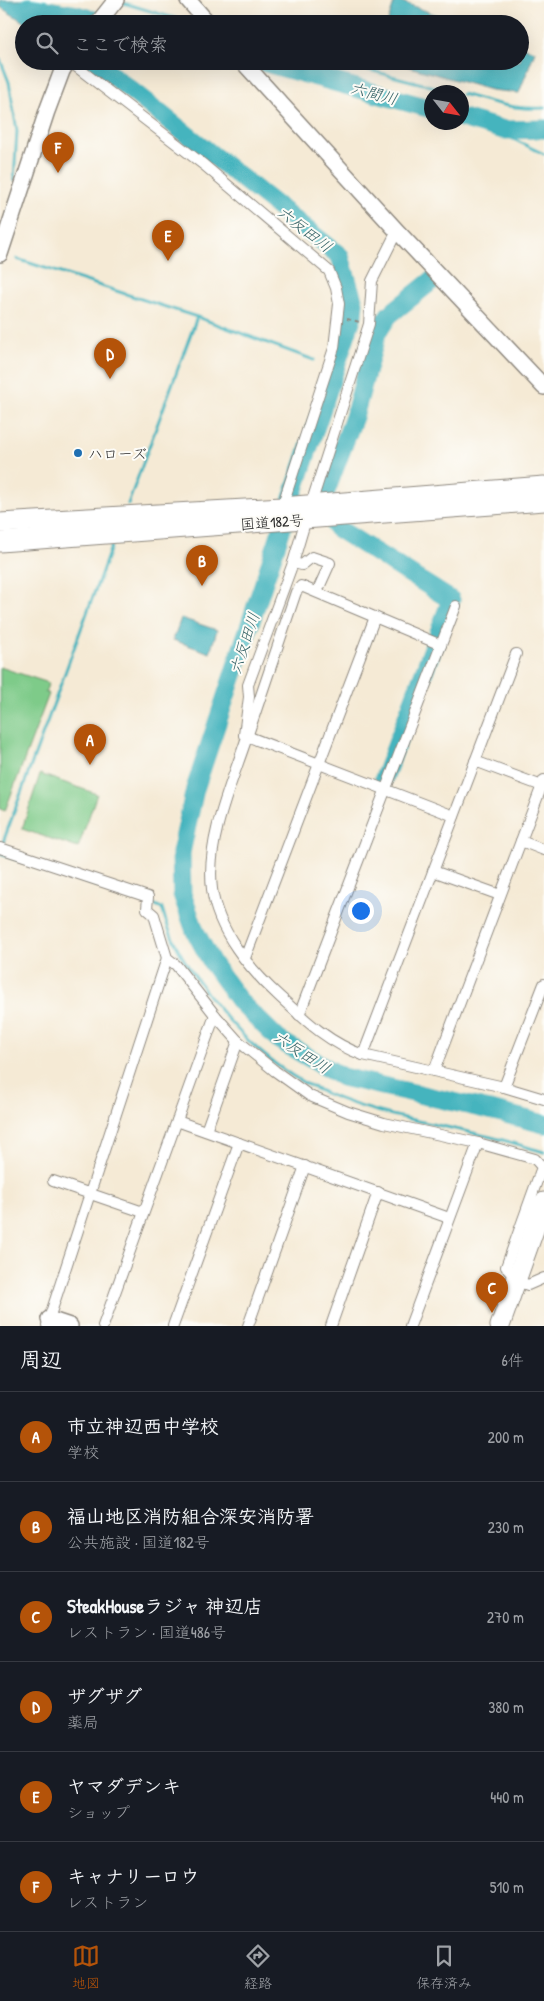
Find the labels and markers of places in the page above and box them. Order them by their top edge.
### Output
pin: F [42,132,74,173]
pin: E [152,220,184,261]
pin: D [94,338,126,379]
place label: ハローズ [88,443,147,464]
marker: ハローズ [72,447,84,459]
pin: B [186,545,218,586]
pin: A [74,724,106,765]
pin: C [476,1272,508,1313]

